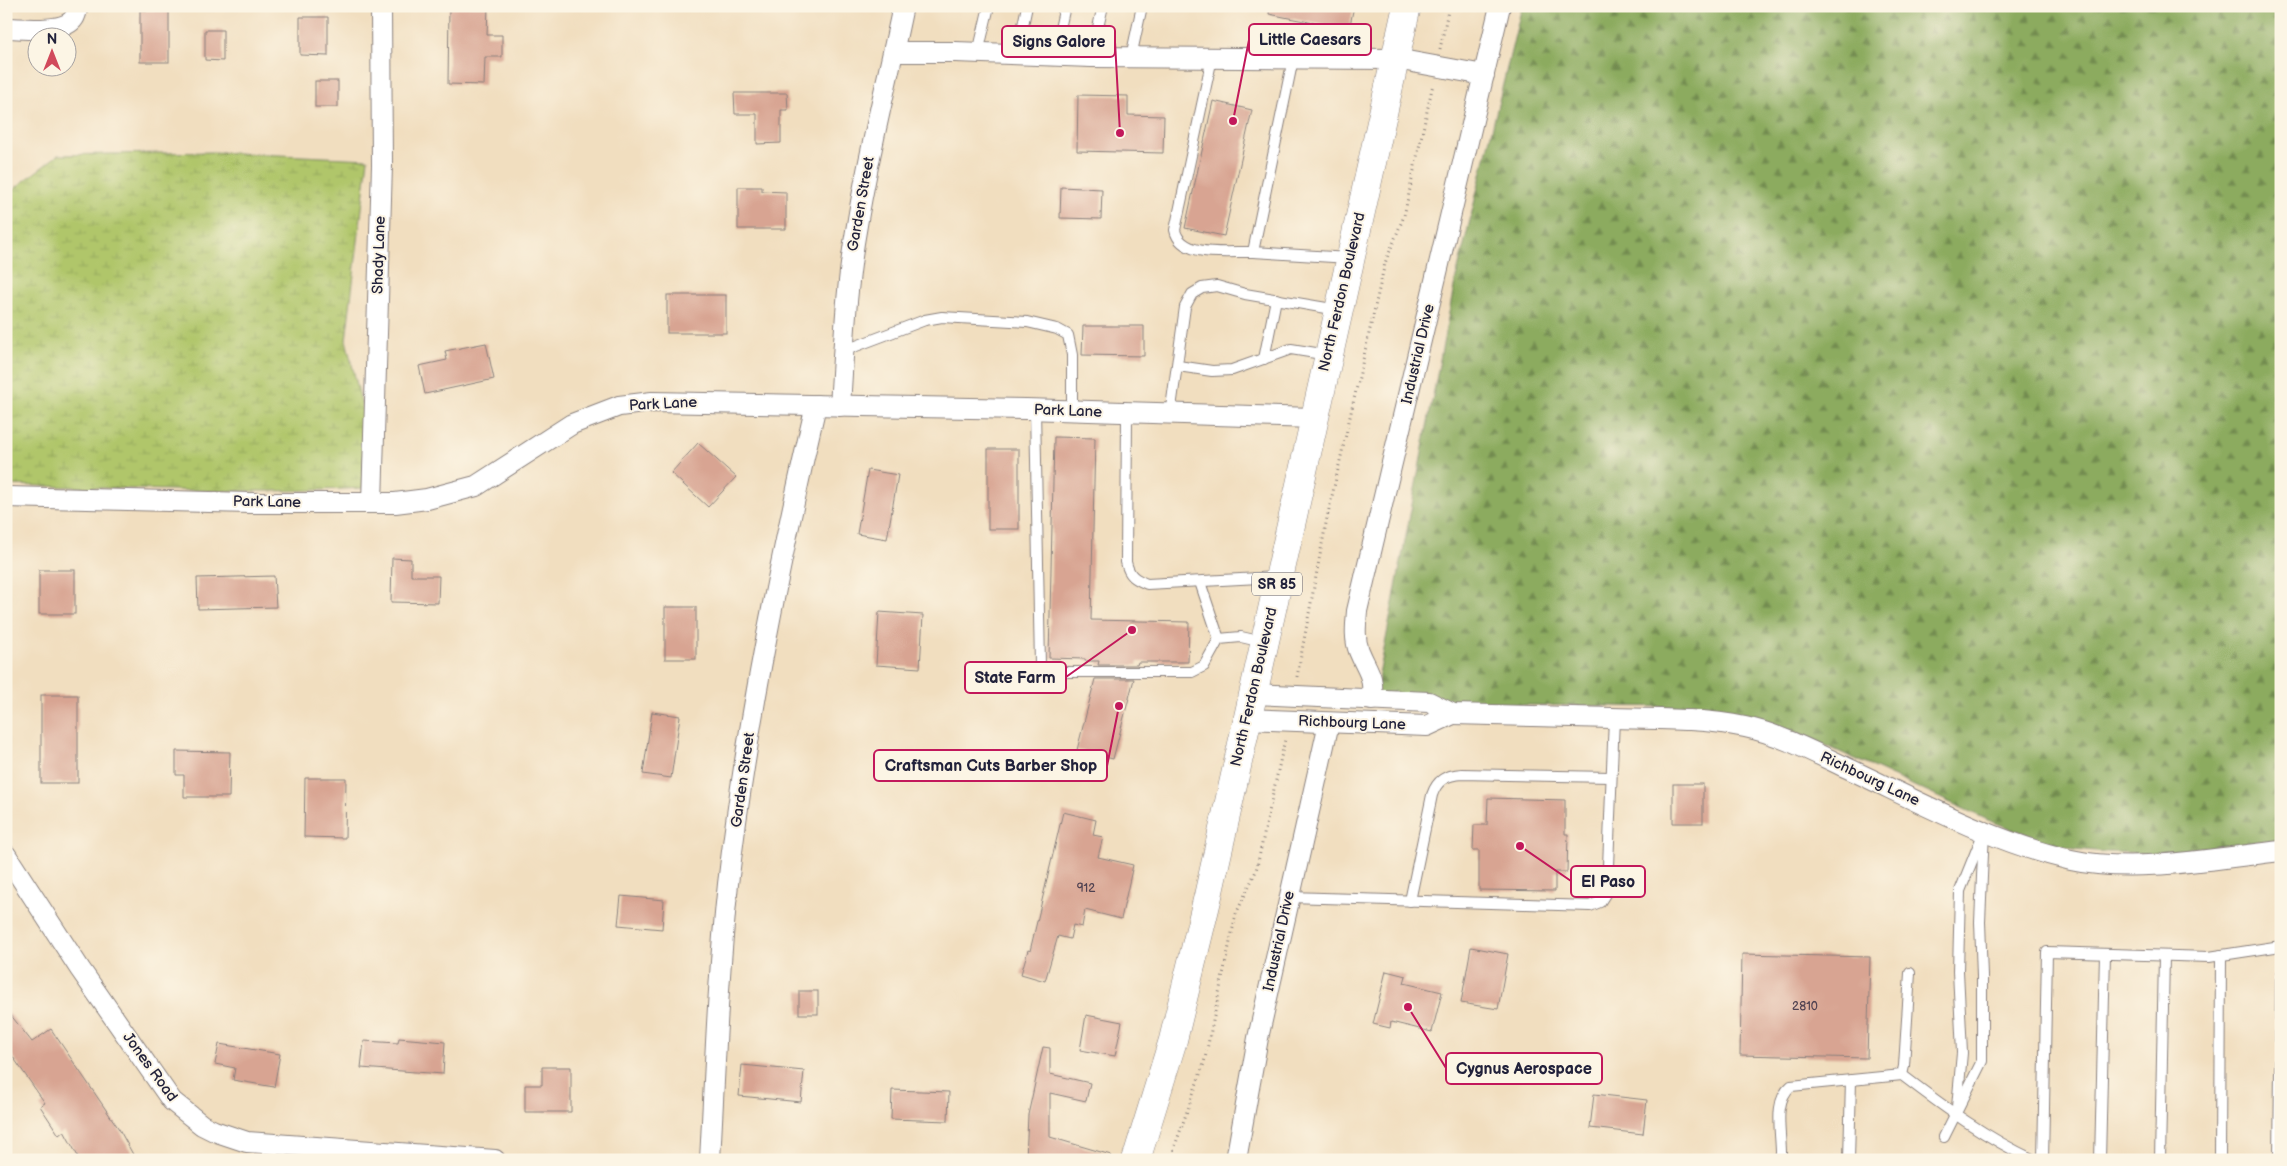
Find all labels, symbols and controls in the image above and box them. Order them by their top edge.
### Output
callout: Little Caesars [1249,24,1371,55]
callout: Signs Galore [1002,26,1115,57]
north arrow [28,28,78,78]
text: N [47,31,57,48]
text: Little Caesars [1259,31,1361,50]
text: Signs Galore [1012,33,1106,52]
street label: Garden Street [843,155,879,253]
street label: North Ferdon Boulevard [1314,211,1370,373]
street label: Shady Lane [368,215,390,294]
street label: Industrial Drive [1397,302,1439,406]
street label: Park Lane [628,393,698,415]
street label: Park Lane [1034,400,1102,422]
street label: Park Lane [233,492,301,512]
road number: SR 85 [1252,572,1302,596]
street label: North Ferdon Boulevard [1226,606,1282,768]
callout: State Farm [965,662,1066,693]
text: State Farm [974,669,1056,688]
street label: Richbourg Lane [1298,712,1406,734]
street label: Garden Street [727,731,759,829]
street label: Richbourg Lane [1817,748,1923,810]
callout: Craftsman Cuts Barber Shop [874,750,1107,781]
text: Craftsman Cuts Barber Shop [885,757,1097,776]
callout: El Paso [1571,866,1645,897]
text: El Paso [1581,873,1635,892]
house number: 912 [1077,881,1095,896]
street label: Industrial Drive [1259,889,1299,993]
house number: 2810 [1792,999,1818,1014]
street label: Jones Road [118,1029,182,1105]
callout: Cygnus Aerospace [1446,1053,1602,1084]
text: Cygnus Aerospace [1456,1060,1592,1079]

